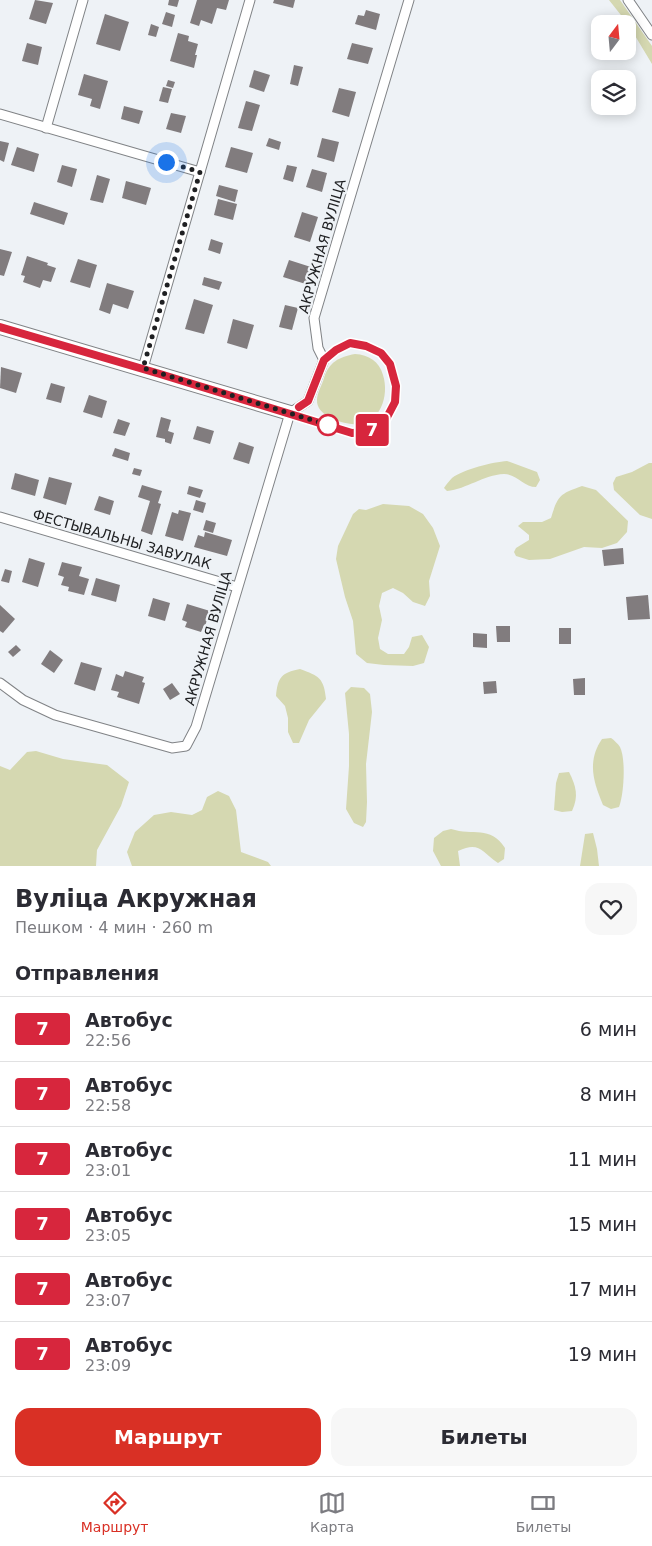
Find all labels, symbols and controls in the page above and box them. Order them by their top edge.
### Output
north arrow [591,15,636,60]
map controls [591,15,636,115]
button: layers [591,70,636,115]
your location [154,150,179,175]
street label: АКРУЖНАЯ ВУЛІЦА [295,177,349,315]
unlabelled marker [317,414,339,436]
line badge: 7 [356,414,388,446]
text: 7 [366,419,378,440]
street label: ФЕСТЫВАЛЬНЫ ЗАВУЛАК [31,506,213,572]
street label: АКРУЖНАЯ ВУЛІЦА [181,569,235,707]
button: heart [585,883,637,935]
text: Вуліца Акружная [15,885,257,913]
text: Пешком · 4 мин · 260 m [15,918,213,937]
text: Отправления [15,962,159,984]
text: Автобус [85,1009,173,1031]
text: 7 [36,1018,49,1039]
text: 6 мин [580,1018,637,1040]
text: 22:56 [85,1031,131,1050]
text: Автобус [85,1074,173,1096]
text: 7 [36,1083,49,1104]
text: 8 мин [580,1083,637,1105]
text: 22:58 [85,1096,131,1115]
text: Автобус [85,1139,173,1161]
text: 7 [36,1148,49,1169]
text: 11 мин [568,1148,637,1170]
text: 23:01 [85,1161,131,1180]
text: Автобус [85,1204,173,1226]
text: 7 [36,1213,49,1234]
text: 15 мин [568,1213,637,1235]
text: 23:05 [85,1226,131,1245]
text: Автобус [85,1269,173,1291]
text: 7 [36,1278,49,1299]
text: 17 мин [568,1278,637,1300]
text: 23:07 [85,1291,131,1310]
text: Автобус [85,1334,173,1356]
text: 7 [36,1343,49,1364]
text: 19 мин [568,1343,637,1365]
text: 23:09 [85,1356,131,1375]
button: Маршрут [15,1408,321,1466]
button: Билеты [331,1408,637,1466]
tab: Маршрут [81,1489,148,1535]
tab: Карта [310,1489,354,1535]
tab: Билеты [516,1489,571,1535]

